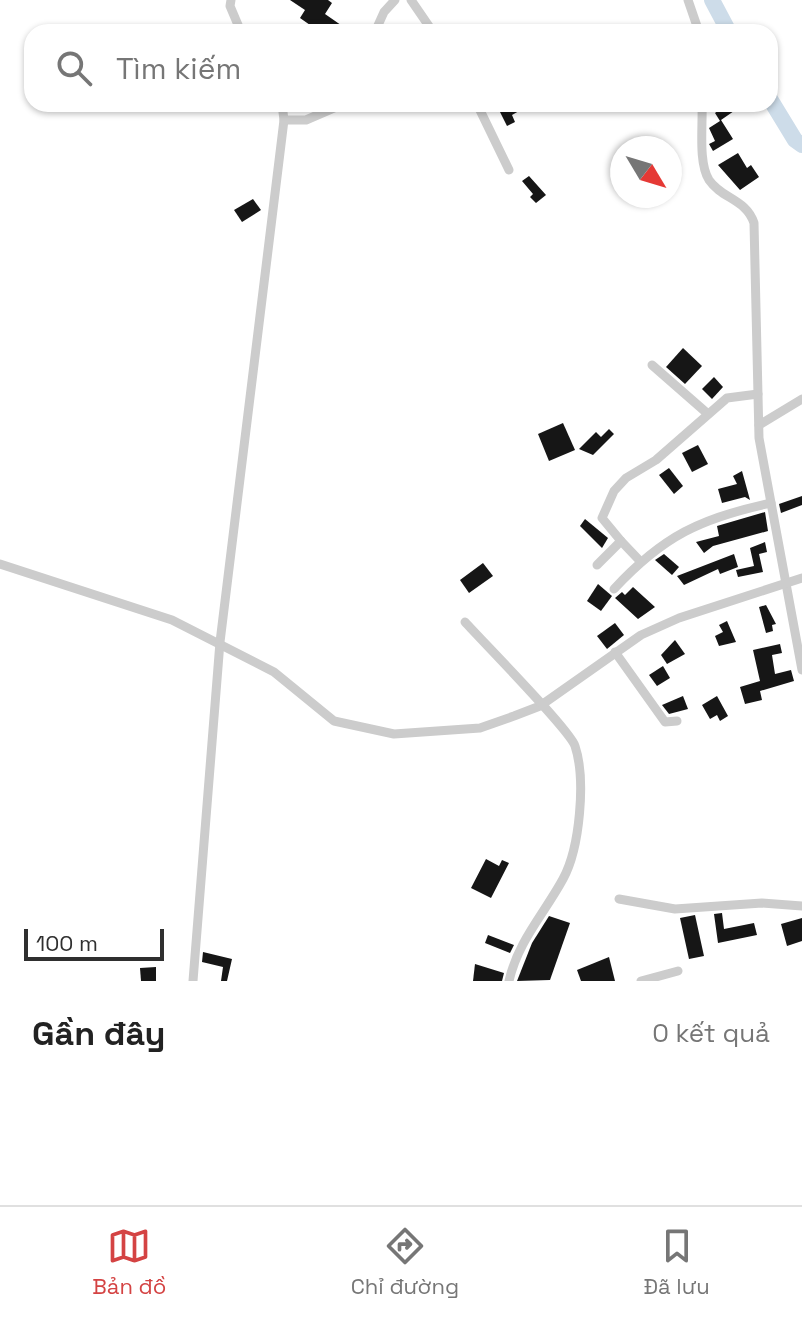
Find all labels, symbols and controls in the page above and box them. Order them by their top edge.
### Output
search box [24,24,778,112]
icon: search [52,46,96,90]
text: Tìm kiếm [116,49,241,88]
north arrow [610,136,682,208]
scale bar [24,925,164,961]
text: 100 m [36,929,98,957]
text: Gần đây [32,1012,166,1055]
text: 0 kết quả [652,1016,770,1050]
tab: Bản đồ [92,1224,166,1300]
tab: Chỉ đường [351,1224,459,1300]
tab: Đã lưu [643,1224,710,1300]

